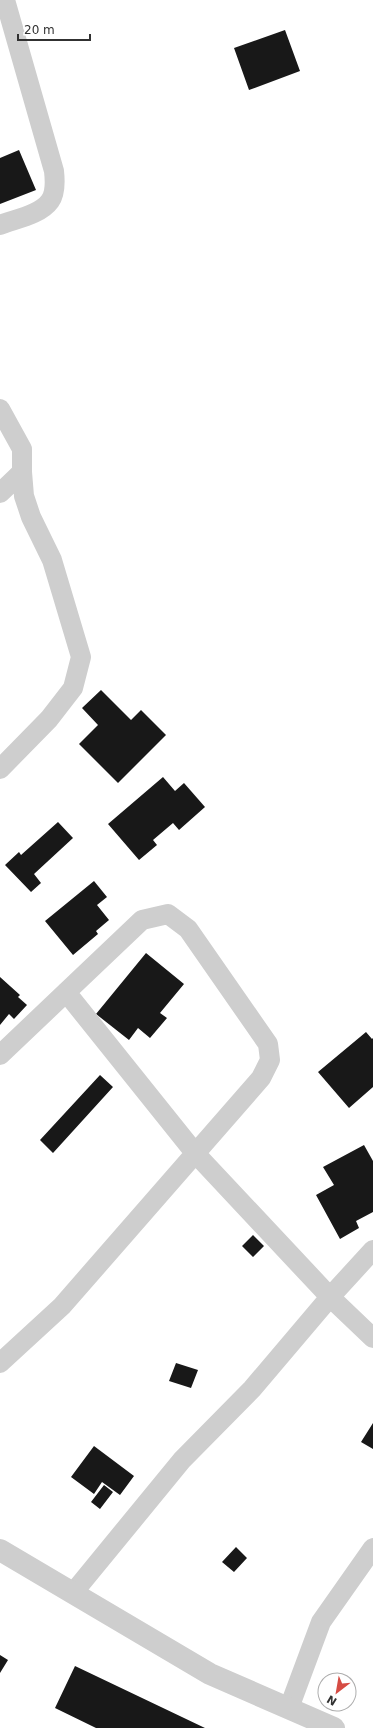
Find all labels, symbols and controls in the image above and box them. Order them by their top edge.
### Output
scale bar [18,16,90,42]
text: 20 m [24,23,55,37]
north arrow [317,1672,357,1712]
text: N [325,1692,339,1708]

